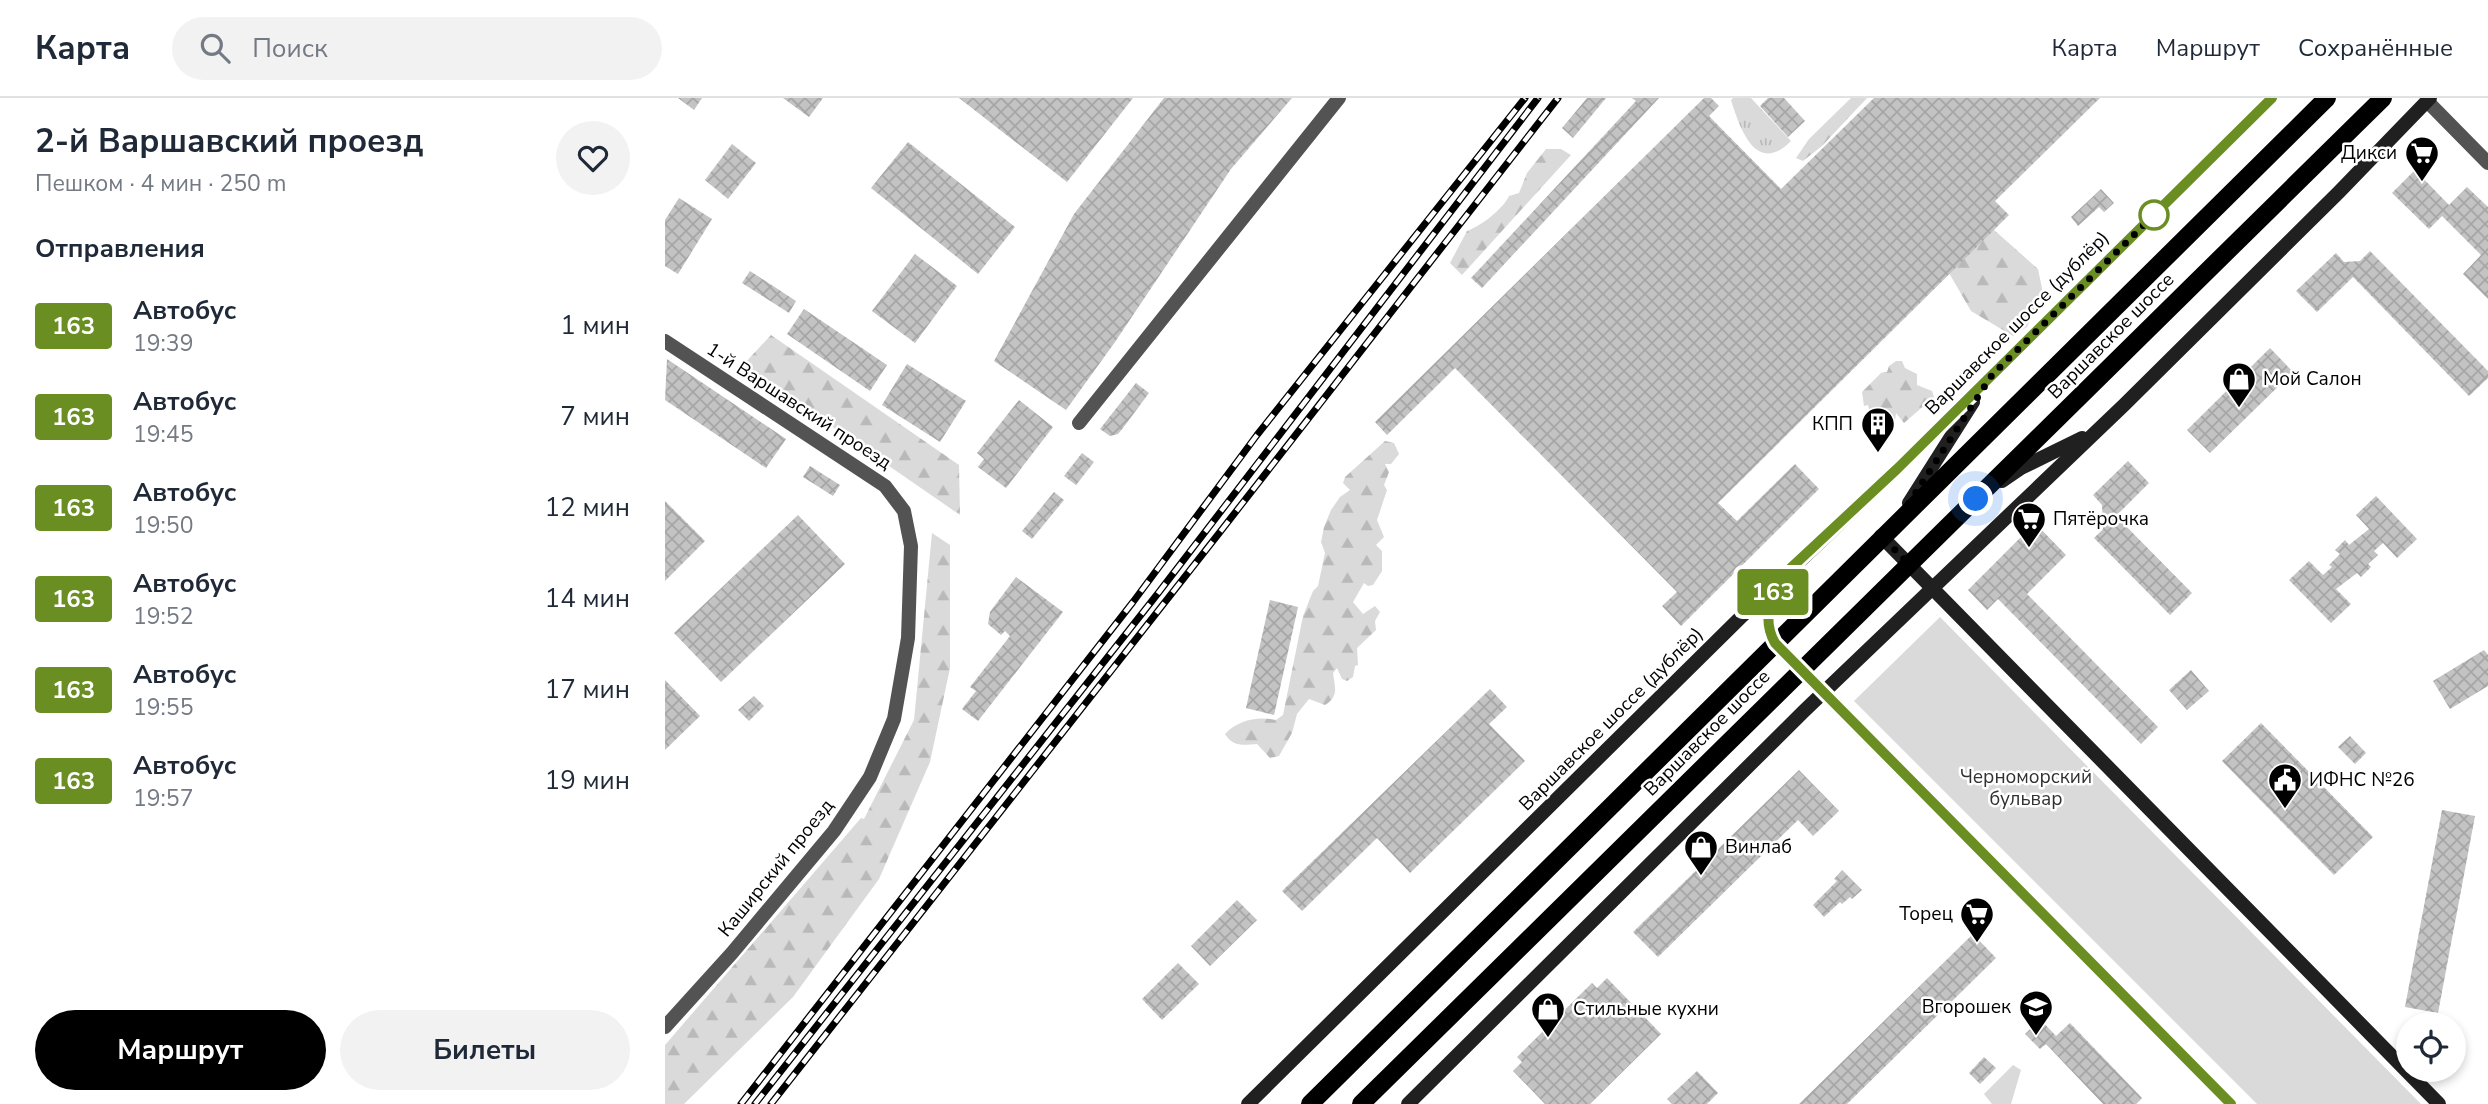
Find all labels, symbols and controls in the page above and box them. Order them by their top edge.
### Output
search box [172,17,662,80]
text: Карта [35,26,130,71]
icon: search [196,29,234,67]
text: Поиск [252,31,328,66]
text: Карта [2052,32,2118,64]
text: Маршрут [2156,32,2260,64]
text: Сохранённые [2298,32,2453,64]
text: 2-й Варшавский проезд [35,119,423,164]
button: heart [556,121,630,195]
supermarket icon: Дикси [2403,134,2441,183]
place label: Дикси [2341,140,2397,166]
text: Пешком · 4 мин · 250 m [35,168,286,199]
unlabelled marker [2139,200,2169,230]
street label: Варшавское шоссе (дублёр) [1920,226,2114,420]
text: Отправления [35,231,205,266]
street label: Варшавское шоссе [2043,268,2179,404]
text: Автобус [133,293,236,328]
text: 1 мин [560,308,630,343]
text: 163 [52,310,95,342]
text: 19:39 [133,328,193,359]
street label: 1-й Варшавский проезд [701,336,897,476]
shop icon: Мой Салон [2220,360,2258,409]
place label: Мой Салон [2263,366,2362,392]
text: Автобус [133,384,236,419]
text: 7 мин [560,399,630,434]
text: 163 [52,401,95,433]
building icon: КПП [1859,405,1897,454]
place label: КПП [1812,411,1853,437]
text: 19:45 [133,419,193,450]
text: Автобус [133,475,236,510]
your location [1958,481,1993,516]
text: 12 мин [545,490,630,525]
text: 163 [52,492,95,524]
supermarket icon: Пятёрочка [2010,500,2048,549]
place label: Пятёрочка [2053,506,2149,532]
text: 19:50 [133,510,193,541]
text: Автобус [133,566,236,601]
line badge: 163 [1733,569,1813,615]
text: 163 [1751,576,1795,608]
text: 14 мин [545,581,630,616]
text: 163 [52,583,95,615]
text: 19:52 [133,601,193,632]
street label: Варшавское шоссе (дублёр) [1514,622,1708,816]
text: Автобус [133,657,236,692]
street label: Варшавское шоссе [1639,665,1775,801]
text: 17 мин [545,672,630,707]
text: 163 [52,674,95,706]
text: 19:55 [133,692,193,723]
text: Автобус [133,748,236,783]
public building icon: ИФНС №26 [2266,761,2304,810]
text: 19 мин [545,763,630,798]
park label: Черноморский бульвар [1960,764,2092,812]
text: 163 [52,765,95,797]
place label: ИФНС №26 [2309,767,2415,793]
text: 19:57 [133,783,193,814]
street label: Каширский проезд [712,794,840,942]
shop icon: Винлаб [1682,828,1720,877]
place label: Винлаб [1725,834,1792,860]
supermarket icon: Торец [1958,895,1996,944]
place label: Торец [1899,901,1953,927]
school or university icon: Вгорошек [2017,988,2055,1037]
shop icon: Стильные кухни [1529,990,1567,1039]
place label: Вгорошек [1922,994,2011,1020]
place label: Стильные кухни [1573,996,1719,1022]
button: Маршрут [35,1010,326,1090]
button: Билеты [340,1010,630,1090]
map controls [2396,1012,2466,1082]
button: locate [2396,1012,2466,1082]

